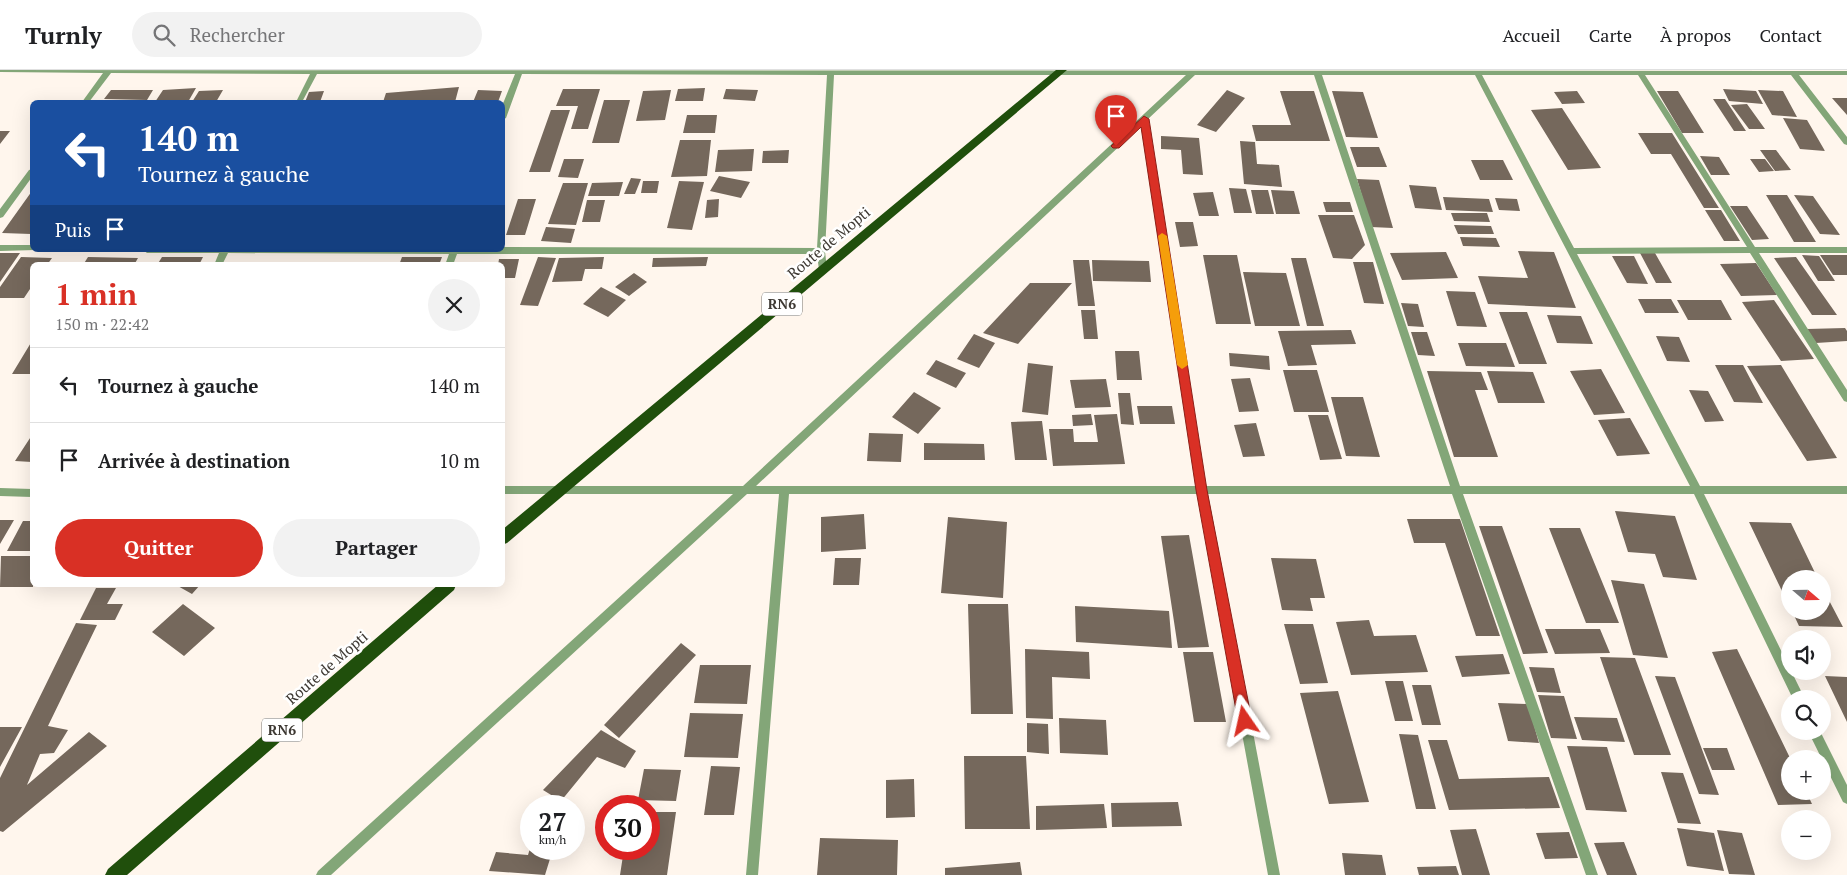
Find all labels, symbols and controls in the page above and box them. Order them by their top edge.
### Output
search box [132,12,482,57]
text: Turnly [25,19,102,51]
icon: search [150,21,178,49]
text: Rechercher [190,22,285,47]
text: Accueil [1502,23,1561,47]
text: Carte [1589,23,1632,47]
text: À propos [1660,23,1731,47]
text: Contact [1759,23,1822,47]
pin [1095,95,1137,146]
icon: arrive [1102,102,1130,130]
text: 140 m [138,115,239,161]
icon: left [55,120,120,185]
text: Tournez à gauche [138,159,309,188]
street label: Route de Mopti [783,202,874,283]
icon: arrive [101,215,129,243]
text: Puis [55,217,91,242]
text: 1 min [55,274,137,314]
button: close [428,279,480,331]
road number: RN6 [762,292,802,315]
text: 150 m · 22:42 [55,313,149,335]
icon: left [55,371,83,399]
text: Tournez à gauche [98,373,259,398]
text: 140 m [429,373,480,398]
icon: arrive [55,446,83,474]
text: Arrivée à destination [98,448,290,473]
text: 10 m [439,448,480,473]
button: Quitter [55,519,263,577]
button: Partager [273,519,480,577]
north arrow [1781,570,1831,620]
map controls [1781,570,1831,860]
street label: Route de Mopti [281,626,371,708]
button: sound [1781,630,1831,680]
button: search [1781,690,1831,740]
position arrow [1218,694,1270,746]
road number: RN6 [262,718,302,742]
button: + [1781,750,1831,800]
speed limit sign: 30 [595,795,660,860]
text: 27 [538,805,567,838]
button: − [1781,810,1831,860]
text: km/h [539,832,566,847]

